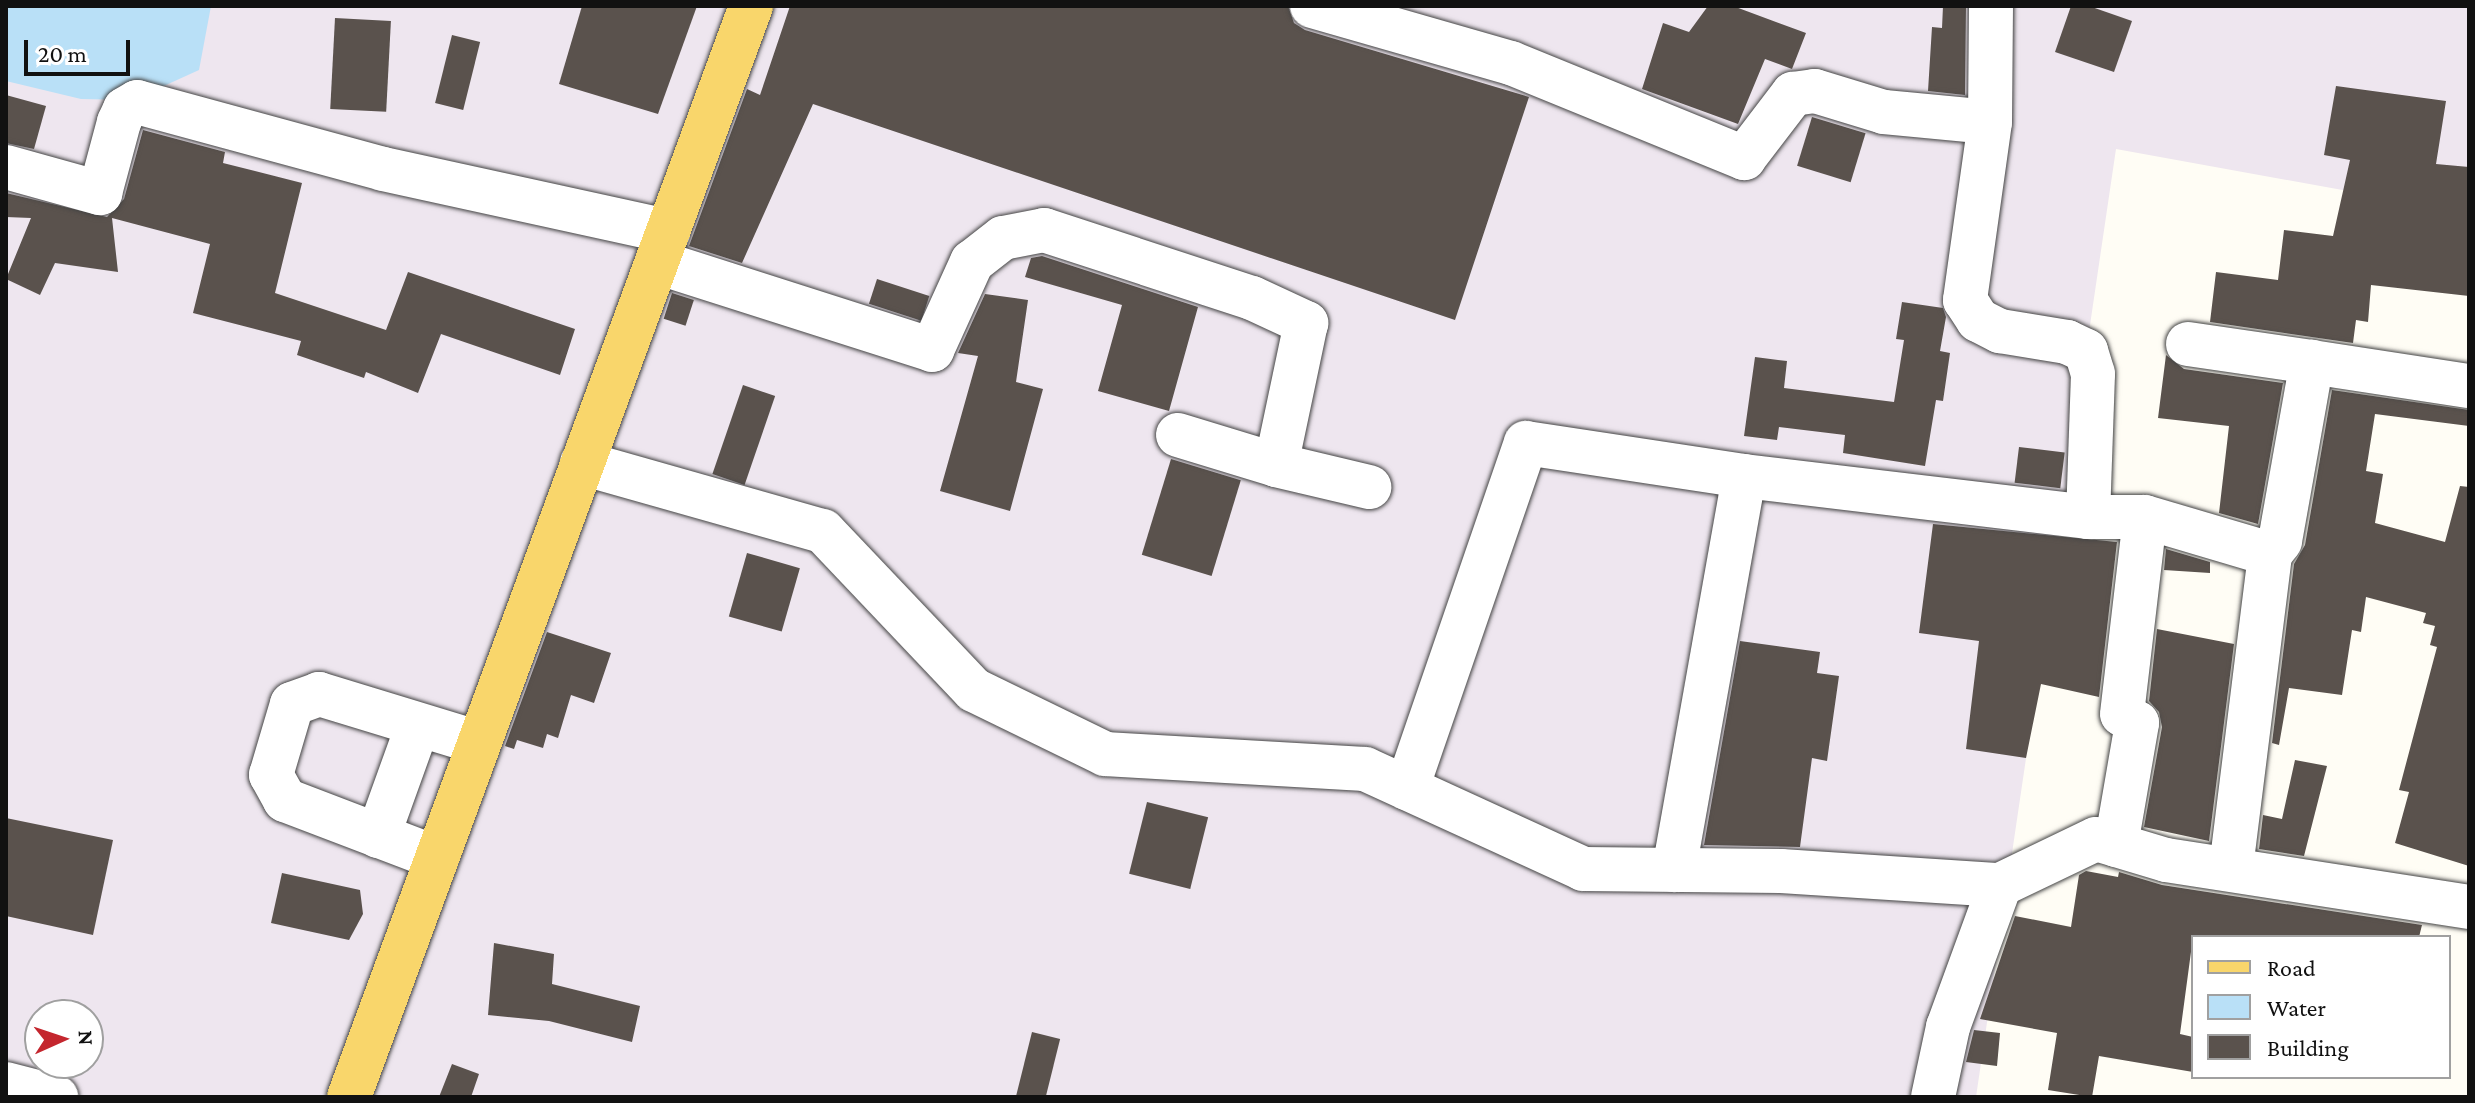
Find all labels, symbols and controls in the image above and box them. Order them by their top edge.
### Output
scale bar [28,24,134,74]
text: 20 m [38,40,87,67]
legend [2191,935,2451,1079]
text: Road [2267,954,2316,981]
text: Water [2267,994,2326,1021]
north arrow [24,999,104,1079]
text: N [74,1030,99,1046]
text: Building [2267,1034,2349,1061]

